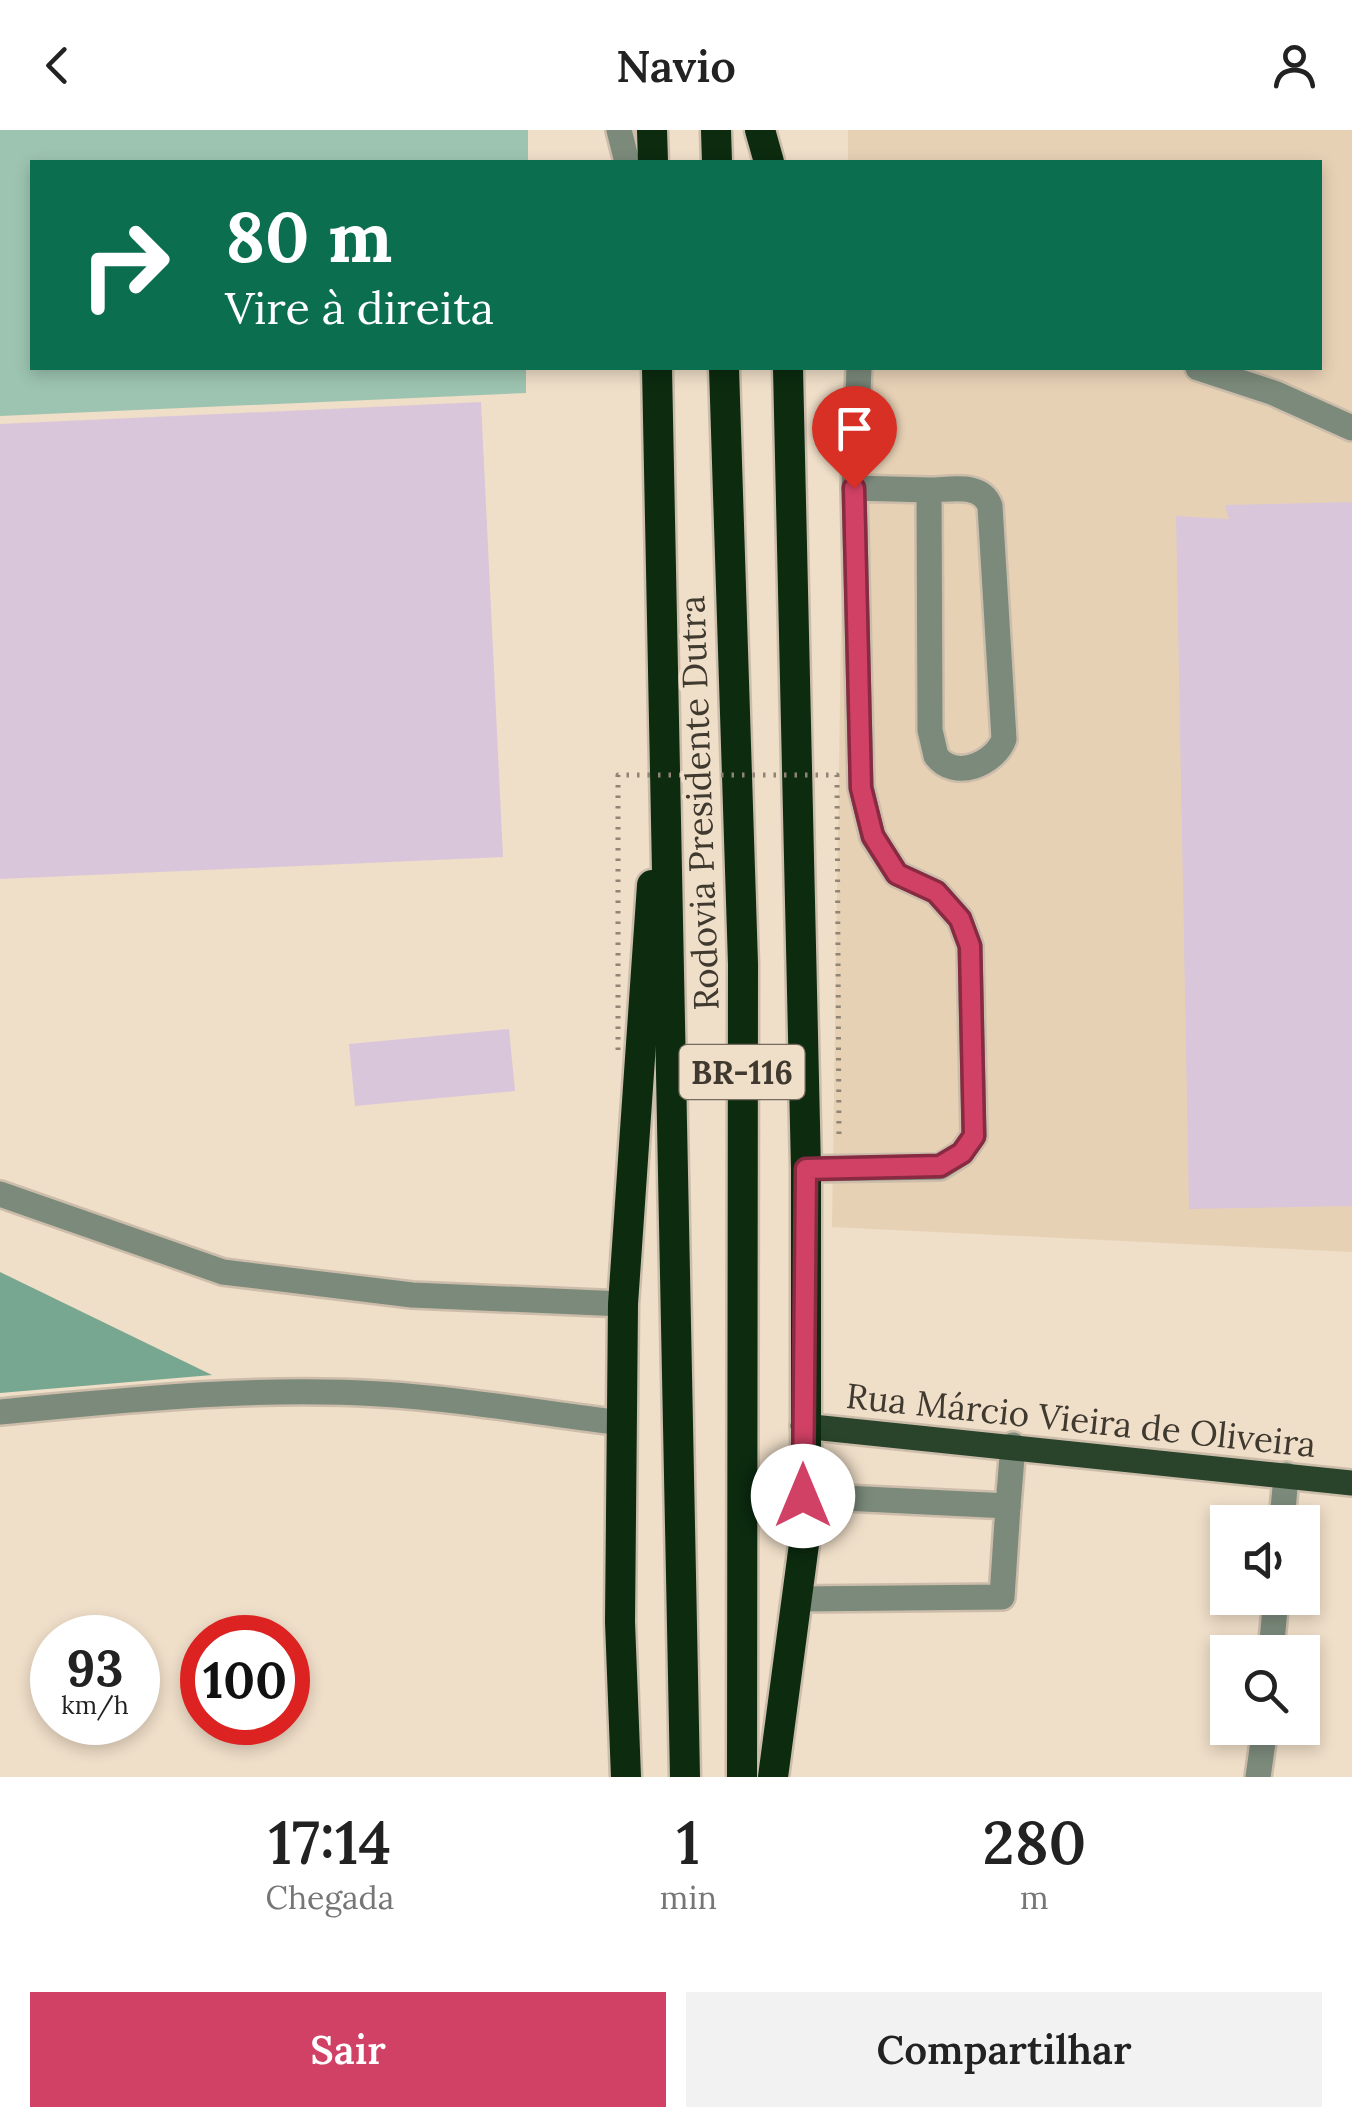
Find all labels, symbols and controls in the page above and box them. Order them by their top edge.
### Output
text: Navio [616,37,736,94]
icon: back [30,38,85,93]
icon: person [1267,38,1322,93]
text: 80 m [225,192,392,281]
icon: right [60,200,190,330]
text: Vire à direita [225,279,494,336]
pin [812,386,897,489]
icon: arrive [827,401,882,456]
street label: Rodovia Presidente Dutra [669,595,729,1011]
road number: BR-116 [680,1045,804,1099]
street label: Rua Márcio Vieira de Oliveira [844,1373,1318,1467]
position arrow [751,1444,855,1548]
map controls [1210,1505,1320,1745]
button: sound [1210,1505,1320,1615]
speed limit sign: 100 [180,1615,310,1745]
button: search [1210,1635,1320,1745]
text: 93 [67,1636,123,1700]
text: km/h [61,1689,129,1721]
text: 17:14 [269,1804,391,1880]
text: 1 [677,1804,700,1880]
text: 280 [982,1804,1086,1880]
text: Chegada [266,1877,394,1918]
text: min [660,1877,717,1918]
text: m [1020,1877,1049,1918]
button: Sair [30,1992,666,2107]
button: Compartilhar [686,1992,1322,2107]

